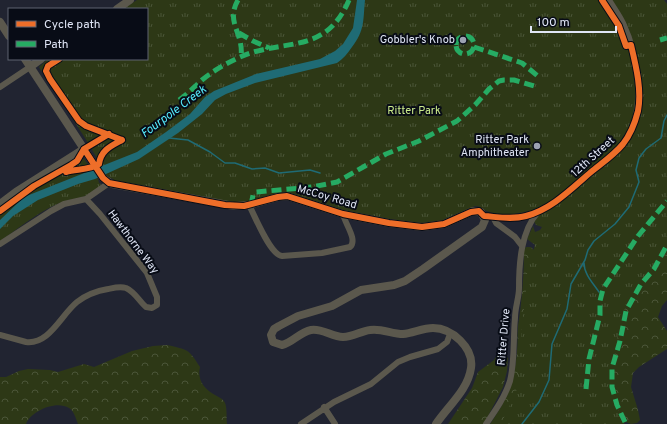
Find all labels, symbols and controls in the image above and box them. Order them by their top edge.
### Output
legend [8,8,148,60]
scale bar [531,8,616,34]
text: 100 m [537,15,570,31]
text: Cycle path [44,17,101,33]
place label: Gobbler's Knob [380,33,455,47]
marker: Gobbler's Knob [458,35,468,45]
text: Path [44,37,69,53]
water label: Fourpole Creek [138,82,211,142]
park label: Ritter Park [387,104,441,118]
place label: Ritter Park Amphitheater [461,133,530,160]
street label: 12th Street [568,134,618,180]
marker: Ritter Park Amphitheater [532,141,542,151]
street label: McCoy Road [296,182,358,212]
street label: Hawthorne Way [104,207,162,277]
street label: Ritter Drive [495,308,513,366]

